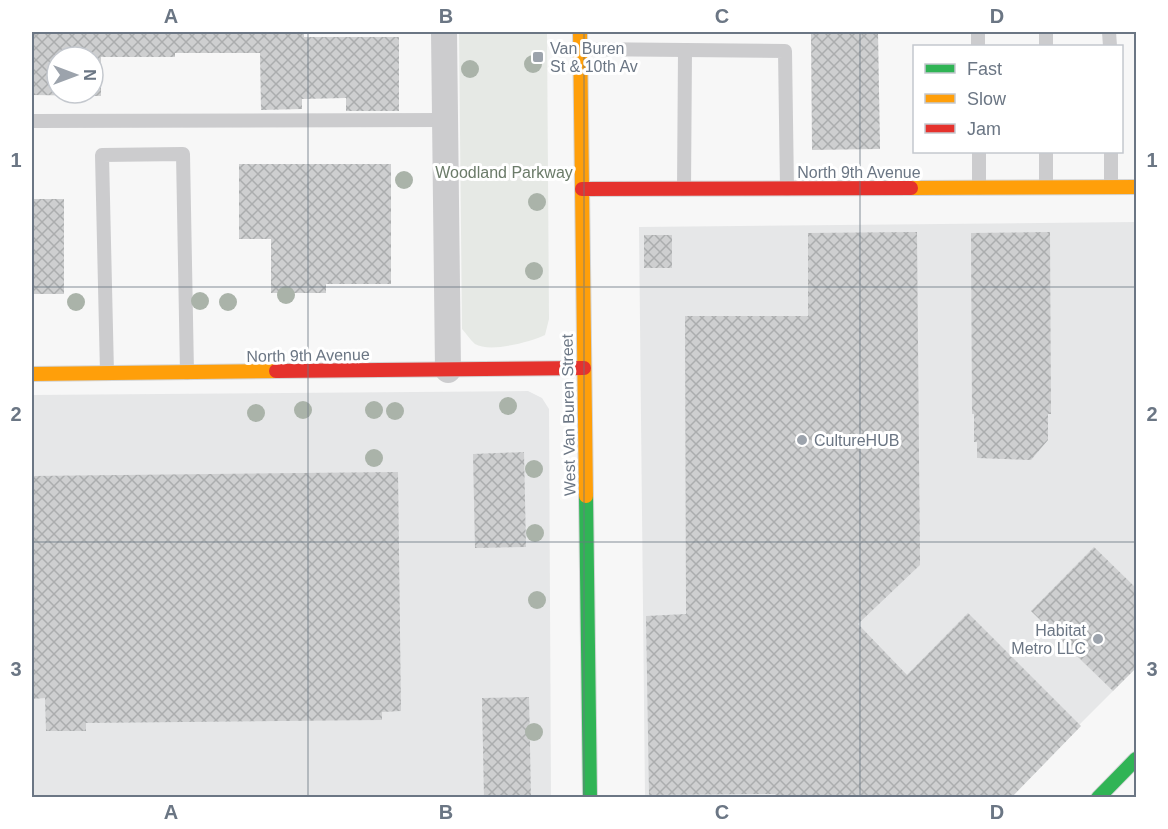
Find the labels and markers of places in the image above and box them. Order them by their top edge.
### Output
place label: Van Buren St & 10th Av [550,40,638,75]
marker: Van Buren St & 10th Av [531,50,545,64]
place label: CultureHUB [814,432,899,449]
marker: CultureHUB [795,433,809,447]
place label: Habitat Metro LLC [1011,622,1087,657]
marker: Habitat Metro LLC [1091,632,1105,646]

